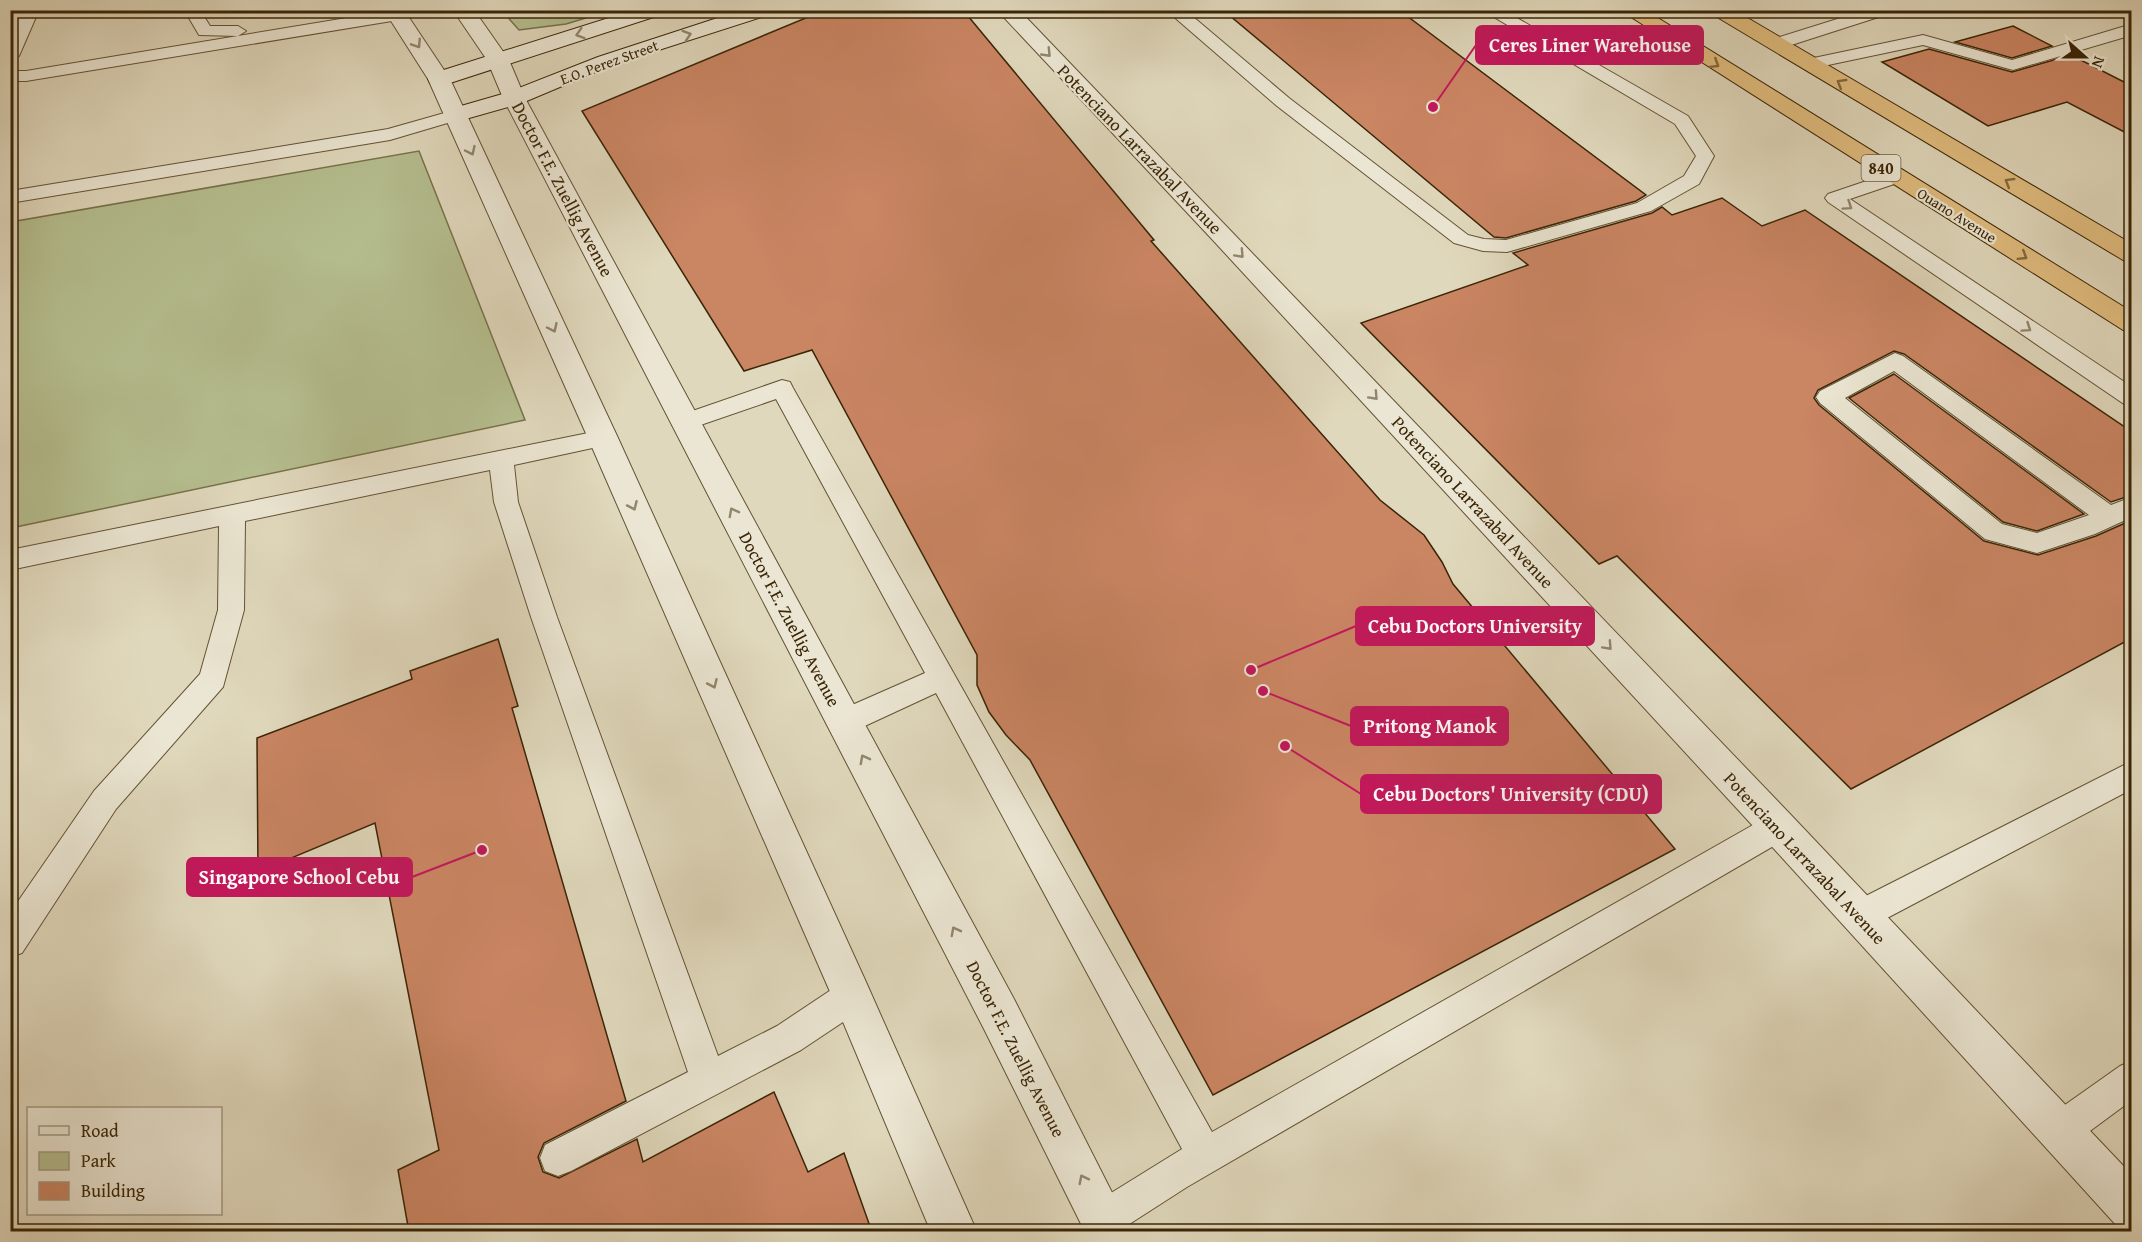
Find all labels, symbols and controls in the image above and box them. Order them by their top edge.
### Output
callout: Ceres Liner Warehouse [1476,26,1703,64]
one-way arrow [575,27,586,39]
north arrow [2055,27,2115,87]
one-way arrow [681,30,692,42]
text: Ceres Liner Warehouse [1489,30,1691,59]
street label: E.O. Perez Street [557,34,662,90]
one-way arrow [409,38,420,49]
one-way arrow [1040,46,1051,56]
text: N [2086,53,2112,72]
one-way arrow [1709,56,1719,68]
street label: Potenciano Larrazabal Avenue [1051,58,1229,240]
one-way arrow [1837,78,1847,90]
street label: Doctor F.E. Zuellig Avenue [505,97,621,281]
one-way arrow [464,145,476,156]
road number: 840 [1862,155,1900,181]
one-way arrow [2005,178,2015,190]
street label: Ouano Avenue [1913,182,2001,248]
one-way arrow [1842,199,1852,211]
one-way arrow [1233,247,1244,258]
one-way arrow [2017,249,2027,261]
one-way arrow [2021,320,2031,332]
one-way arrow [545,322,557,333]
one-way arrow [1366,389,1377,400]
street label: Potenciano Larrazabal Avenue [1386,410,1560,594]
one-way arrow [626,500,638,511]
one-way arrow [729,508,741,519]
street label: Doctor F.E. Zuellig Avenue [732,527,848,711]
callout: Cebu Doctors University [1356,607,1594,645]
text: Cebu Doctors University [1368,611,1583,640]
one-way arrow [1600,638,1611,649]
one-way arrow [706,678,718,689]
callout: Pritong Manok [1351,707,1508,745]
text: Pritong Manok [1363,711,1497,740]
one-way arrow [860,755,871,765]
street label: Potenciano Larrazabal Avenue [1718,766,1892,950]
callout: Cebu Doctors' University (CDU) [1361,775,1661,813]
text: Cebu Doctors' University (CDU) [1373,779,1649,808]
callout: Singapore School Cebu [187,858,412,896]
text: Singapore School Cebu [198,862,400,891]
one-way arrow [951,927,962,938]
street label: Doctor F.E. Zuellig Avenue [960,956,1072,1142]
legend [27,1107,222,1215]
text: Road [81,1117,119,1144]
text: Park [81,1147,117,1174]
one-way arrow [1079,1175,1090,1186]
text: Building [81,1177,145,1204]

